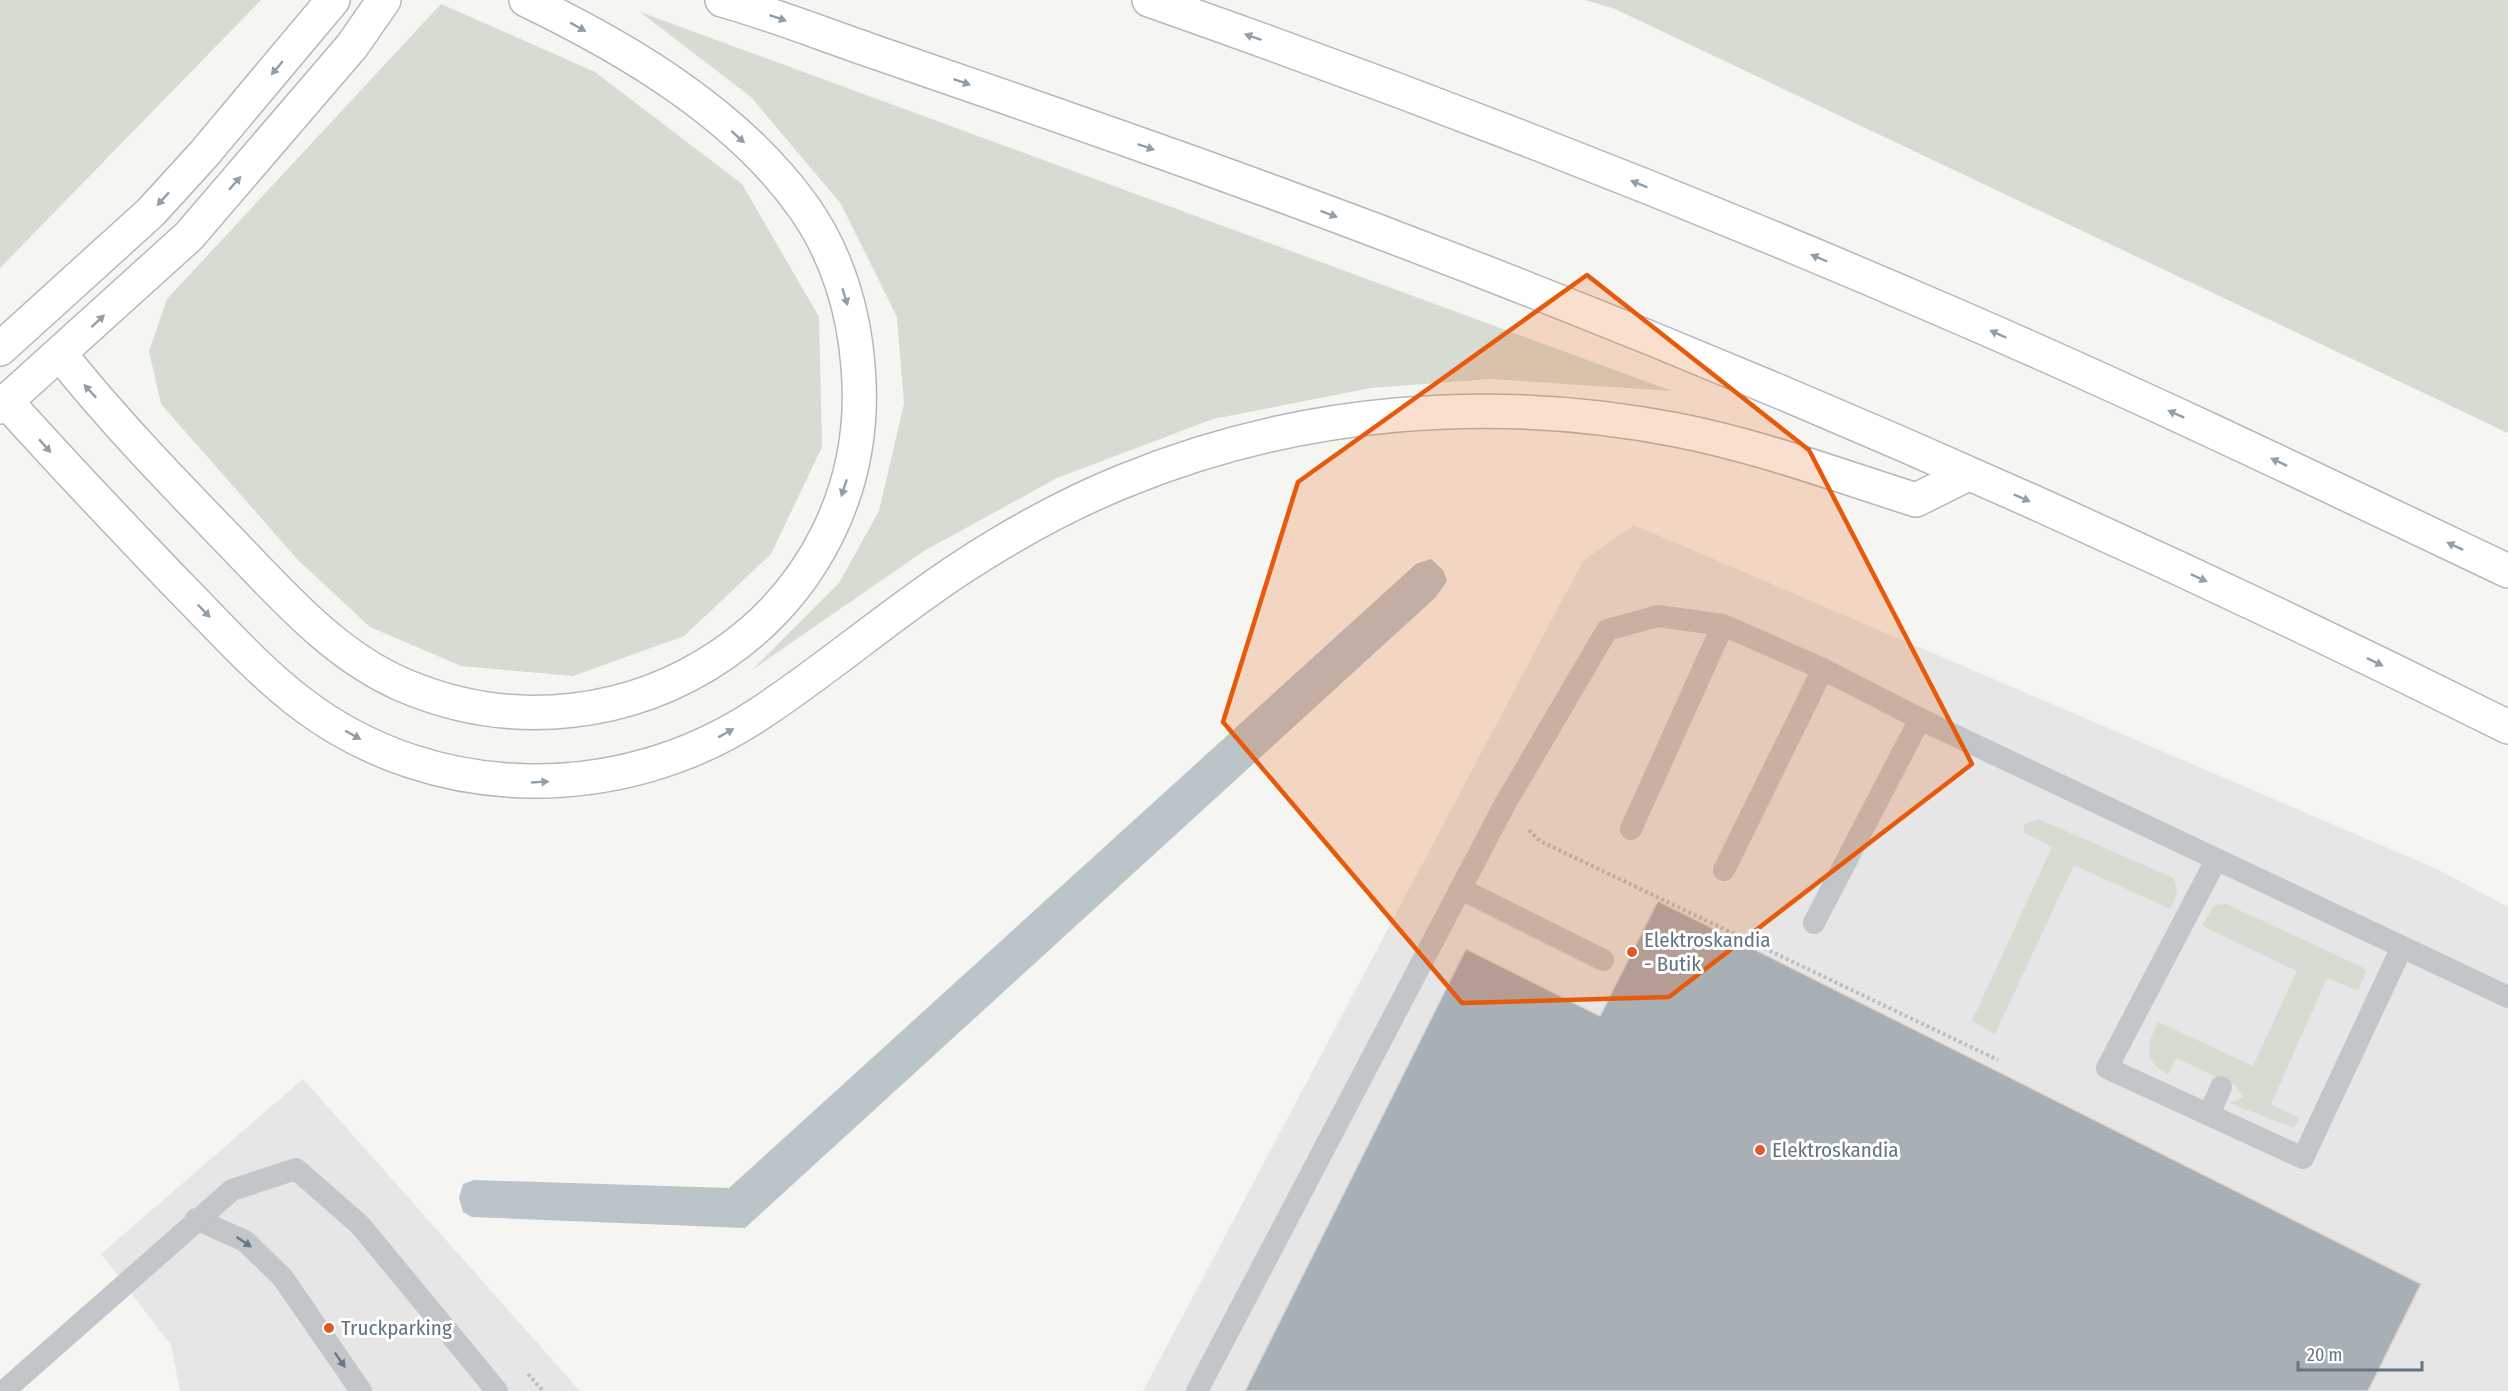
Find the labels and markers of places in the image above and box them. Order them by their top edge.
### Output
place label: Elektroskandia - Butik [1644,927,1771,977]
marker: Elektroskandia - Butik [1625,945,1639,959]
place label: Elektroskandia [1772,1137,1899,1163]
marker: Elektroskandia [1753,1143,1767,1157]
place label: Truckparking [341,1315,452,1341]
marker: Truckparking [322,1321,336,1335]

